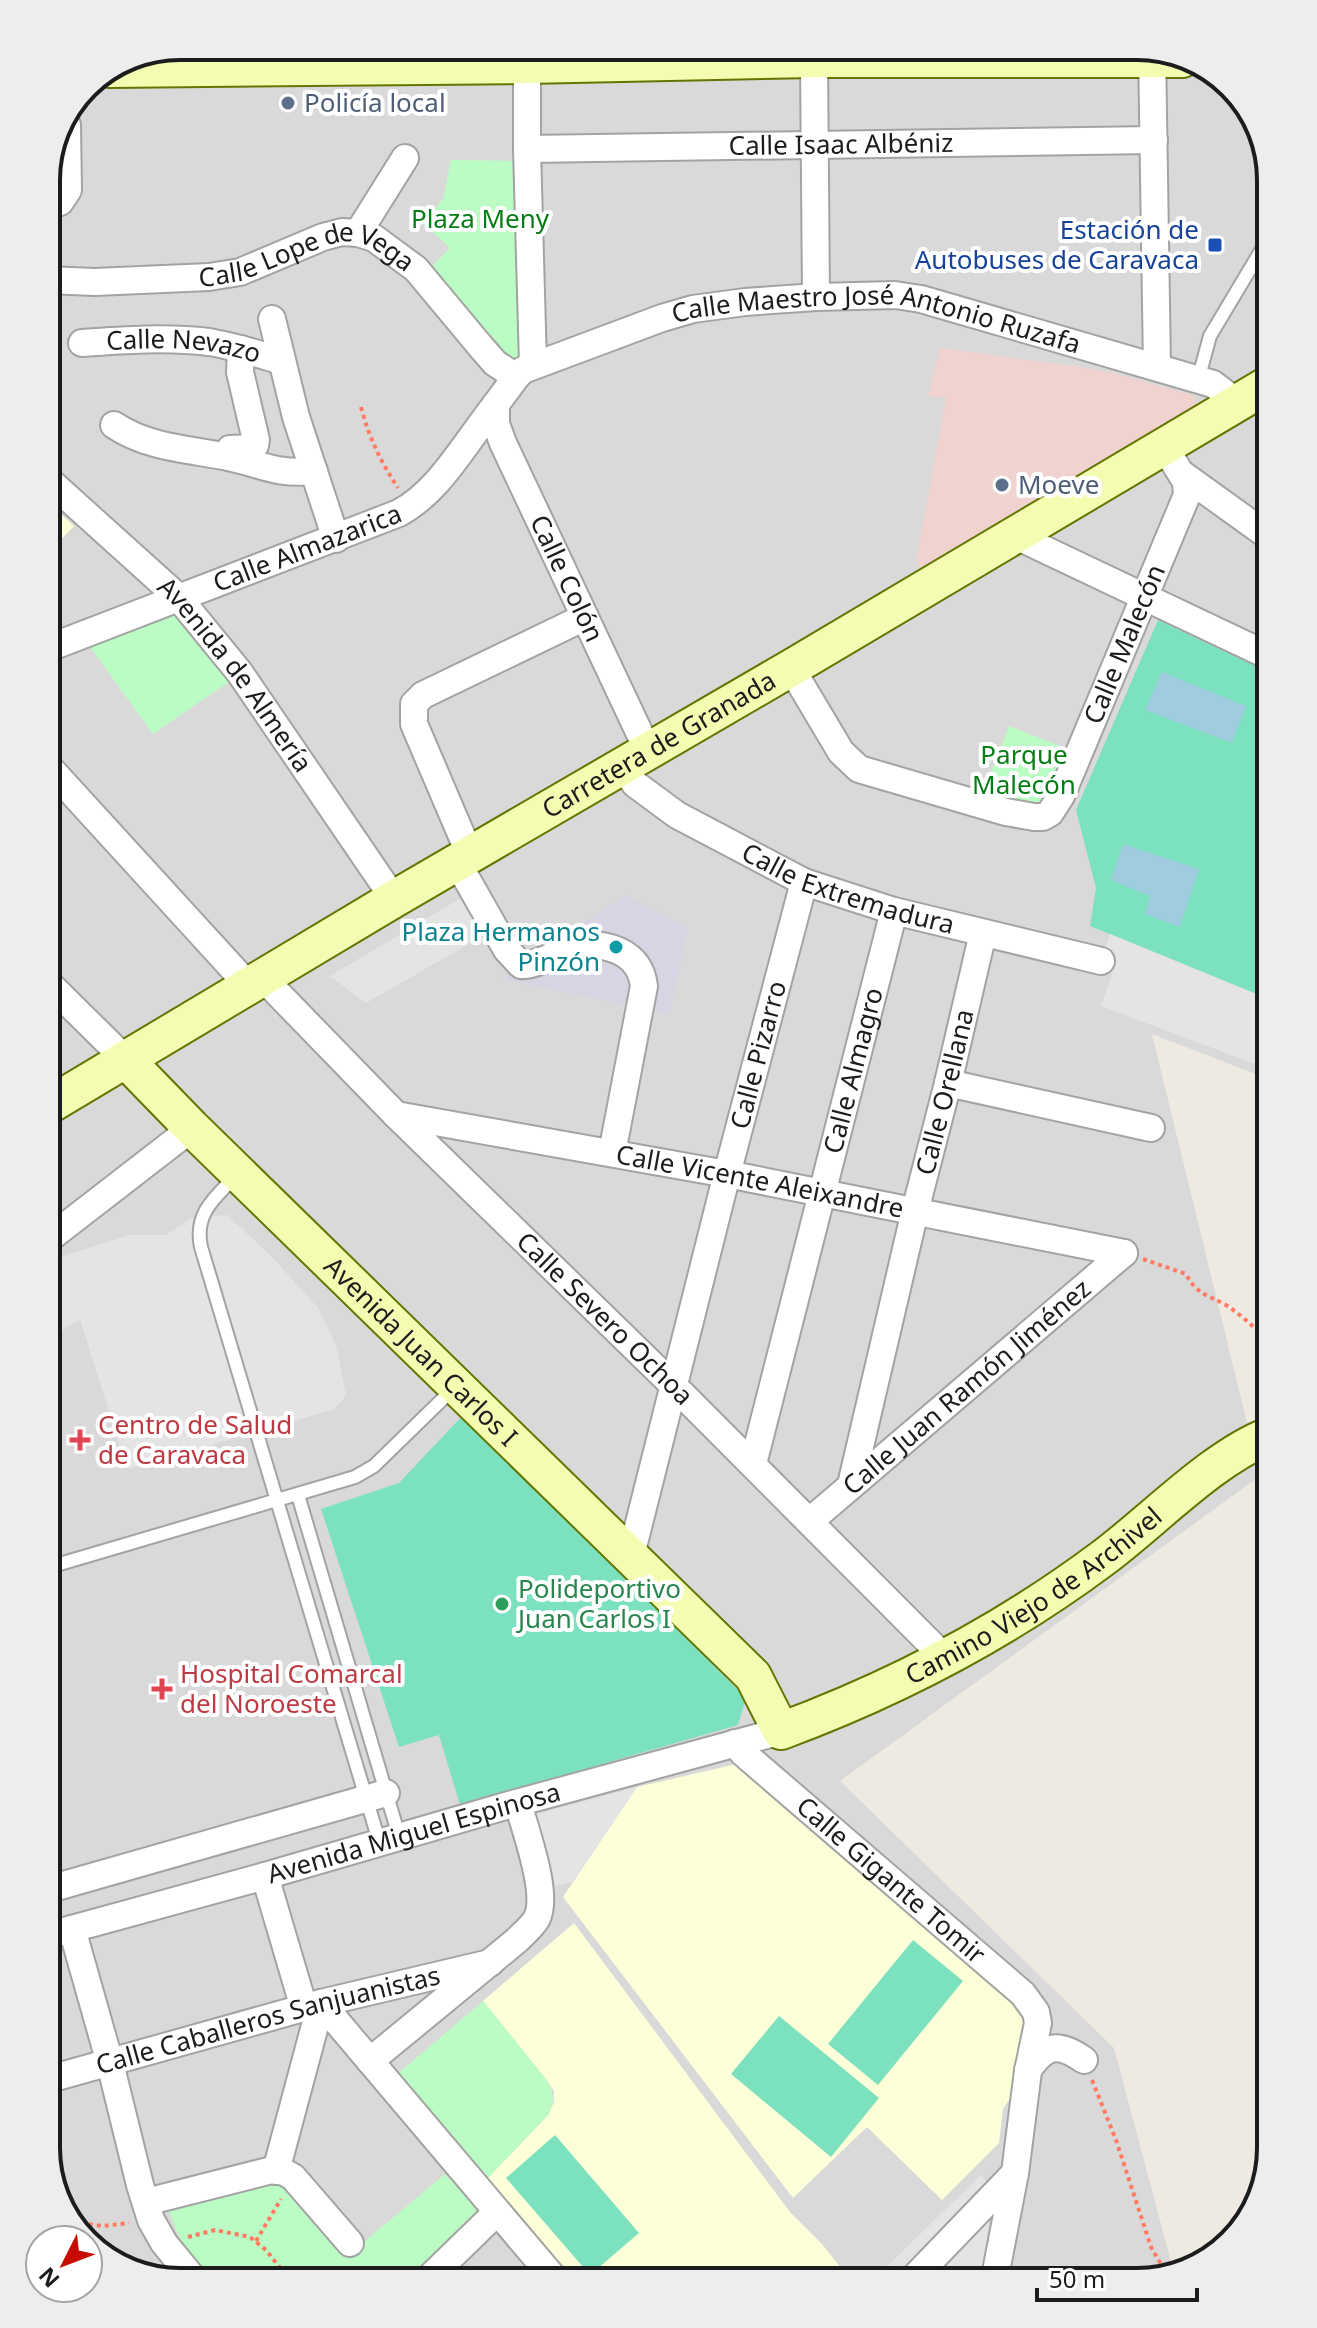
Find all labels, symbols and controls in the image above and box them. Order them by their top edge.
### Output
place label: Policía local [304,84,446,120]
marker: Policía local [279,94,297,112]
street label: Calle Isaac Albéniz [728,124,954,163]
park label: Plaza Meny [411,200,550,236]
place label: Estación de Autobuses de Caravaca [915,211,1199,277]
text: Calle Lope de Vega [198,213,422,294]
marker: Estación de Autobuses de Caravaca [1206,236,1224,254]
street label: Calle Lope de Vega [189,258,419,294]
street label: Calle Maestro José Antonio Ruzafa [667,276,1085,362]
street label: Calle Nevazo [105,320,265,371]
place label: Moeve [1018,466,1099,502]
marker: Moeve [993,476,1011,494]
street label: Calle Almazarica [207,495,406,600]
street label: Calle Colón [522,509,613,648]
street label: Calle Malecón [1074,559,1173,729]
street label: Avenida de Almería [150,568,321,779]
street label: Carretera de Granada [535,662,782,826]
park label: Parque Malecón [972,736,1076,802]
street label: Calle Extremadura [736,833,958,942]
place label: Plaza Hermanos Pinzón [402,913,600,979]
marker: Plaza Hermanos Pinzón [607,938,625,956]
street label: Calle Pizarro [721,977,794,1133]
street label: Calle Almagro [814,983,891,1157]
street label: Calle Orellana [906,1005,982,1179]
street label: Calle Vicente Aleixandre [613,1136,907,1226]
street label: Calle Severo Ochoa [509,1223,702,1413]
street label: Avenida Juan Carlos I [317,1248,526,1454]
street label: Calle Juan Ramón Jiménez [834,1270,1098,1503]
place label: Centro de Salud de Caravaca [98,1406,292,1472]
marker: Centro de Salud de Caravaca [69,1429,91,1451]
street label: Camino Viejo de Archivel [899,1498,1169,1692]
place label: Polideportivo Juan Carlos I [515,1570,681,1636]
marker: Polideportivo Juan Carlos I [493,1595,511,1613]
place label: Hospital Comarcal del Noroeste [180,1655,403,1721]
marker: Hospital Comarcal del Noroeste [151,1678,173,1700]
street label: Avenida Miguel Espinosa [263,1773,564,1891]
street label: Calle Gigante Tomir [789,1788,994,1971]
street label: Calle Caballeros Sanjuanistas [91,1956,444,2082]
north arrow [24,2224,104,2304]
scale bar [1037,2252,1197,2302]
text: N [31,2261,66,2295]
text: 50 m [1049,2262,1105,2295]

